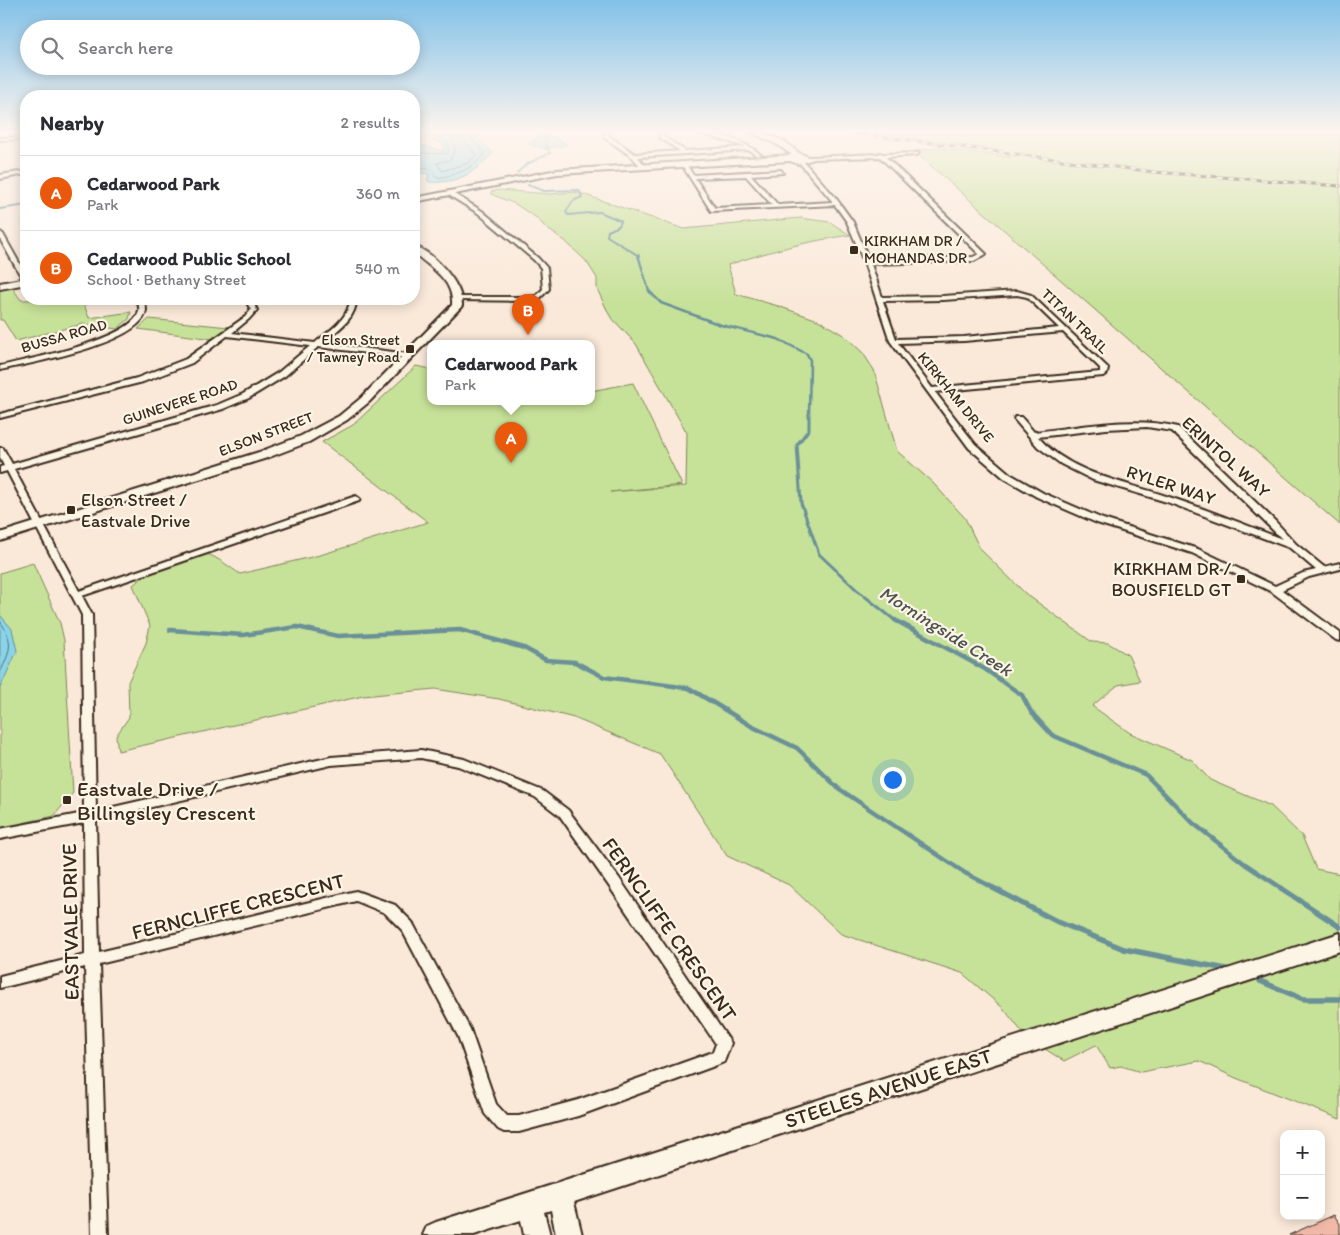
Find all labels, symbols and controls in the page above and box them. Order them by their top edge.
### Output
search box [20,20,420,75]
icon: search [38,34,66,62]
text: Search here [78,36,173,59]
text: Nearby [40,110,104,135]
text: 2 results [340,113,400,132]
text: Cedarwood Park [87,172,220,195]
text: A [51,184,61,203]
text: 360 m [356,184,400,203]
text: Park [87,195,118,214]
place label: KIRKHAM DR / MOHANDAS DR [864,232,967,267]
marker: KIRKHAM DR / MOHANDAS DR [848,244,860,256]
text: Cedarwood Public School [87,247,291,270]
text: B [51,259,61,278]
text: 540 m [355,259,400,278]
text: School · Bethany Street [87,270,246,289]
street label: TITAN TRAIL [1038,285,1112,358]
pin: B [512,294,544,335]
street label: BUSSA ROAD [19,315,109,357]
place label: Elson Street / Tawney Road [307,331,401,366]
popup [427,340,595,405]
marker: Elson Street / Tawney Road [404,343,416,355]
street label: KIRKHAM DRIVE [914,348,998,446]
text: Cedarwood Park [445,352,577,375]
street label: GUINEVERE ROAD [120,375,240,429]
text: Park [445,375,476,394]
street label: ELSON STREET [216,408,316,460]
street label: ERINTOL WAY [1177,412,1275,503]
pin: A [495,422,527,463]
street label: RYLER WAY [1124,460,1219,510]
place label: Elson Street / Eastvale Drive [81,489,190,532]
marker: Elson Street / Eastvale Drive [65,504,77,516]
place label: KIRKHAM DR / BOUSFIELD GT [1111,558,1231,601]
marker: KIRKHAM DR / BOUSFIELD GT [1235,573,1247,585]
water label: Morningside Creek [875,581,1018,682]
your location [880,767,906,793]
place label: Eastvale Drive / Billingsley Crescent [77,776,256,825]
marker: Eastvale Drive / Billingsley Crescent [61,794,73,806]
street label: FERNCLIFFE CRESCENT [597,833,743,1026]
street label: EASTVALE DRIVE [56,843,84,1001]
street label: FERNCLIFFE CRESCENT [129,867,347,944]
street label: STEELES AVENUE EAST [781,1043,995,1133]
map controls [1280,1130,1325,1220]
button: + [1280,1130,1325,1175]
button: − [1280,1175,1325,1220]

